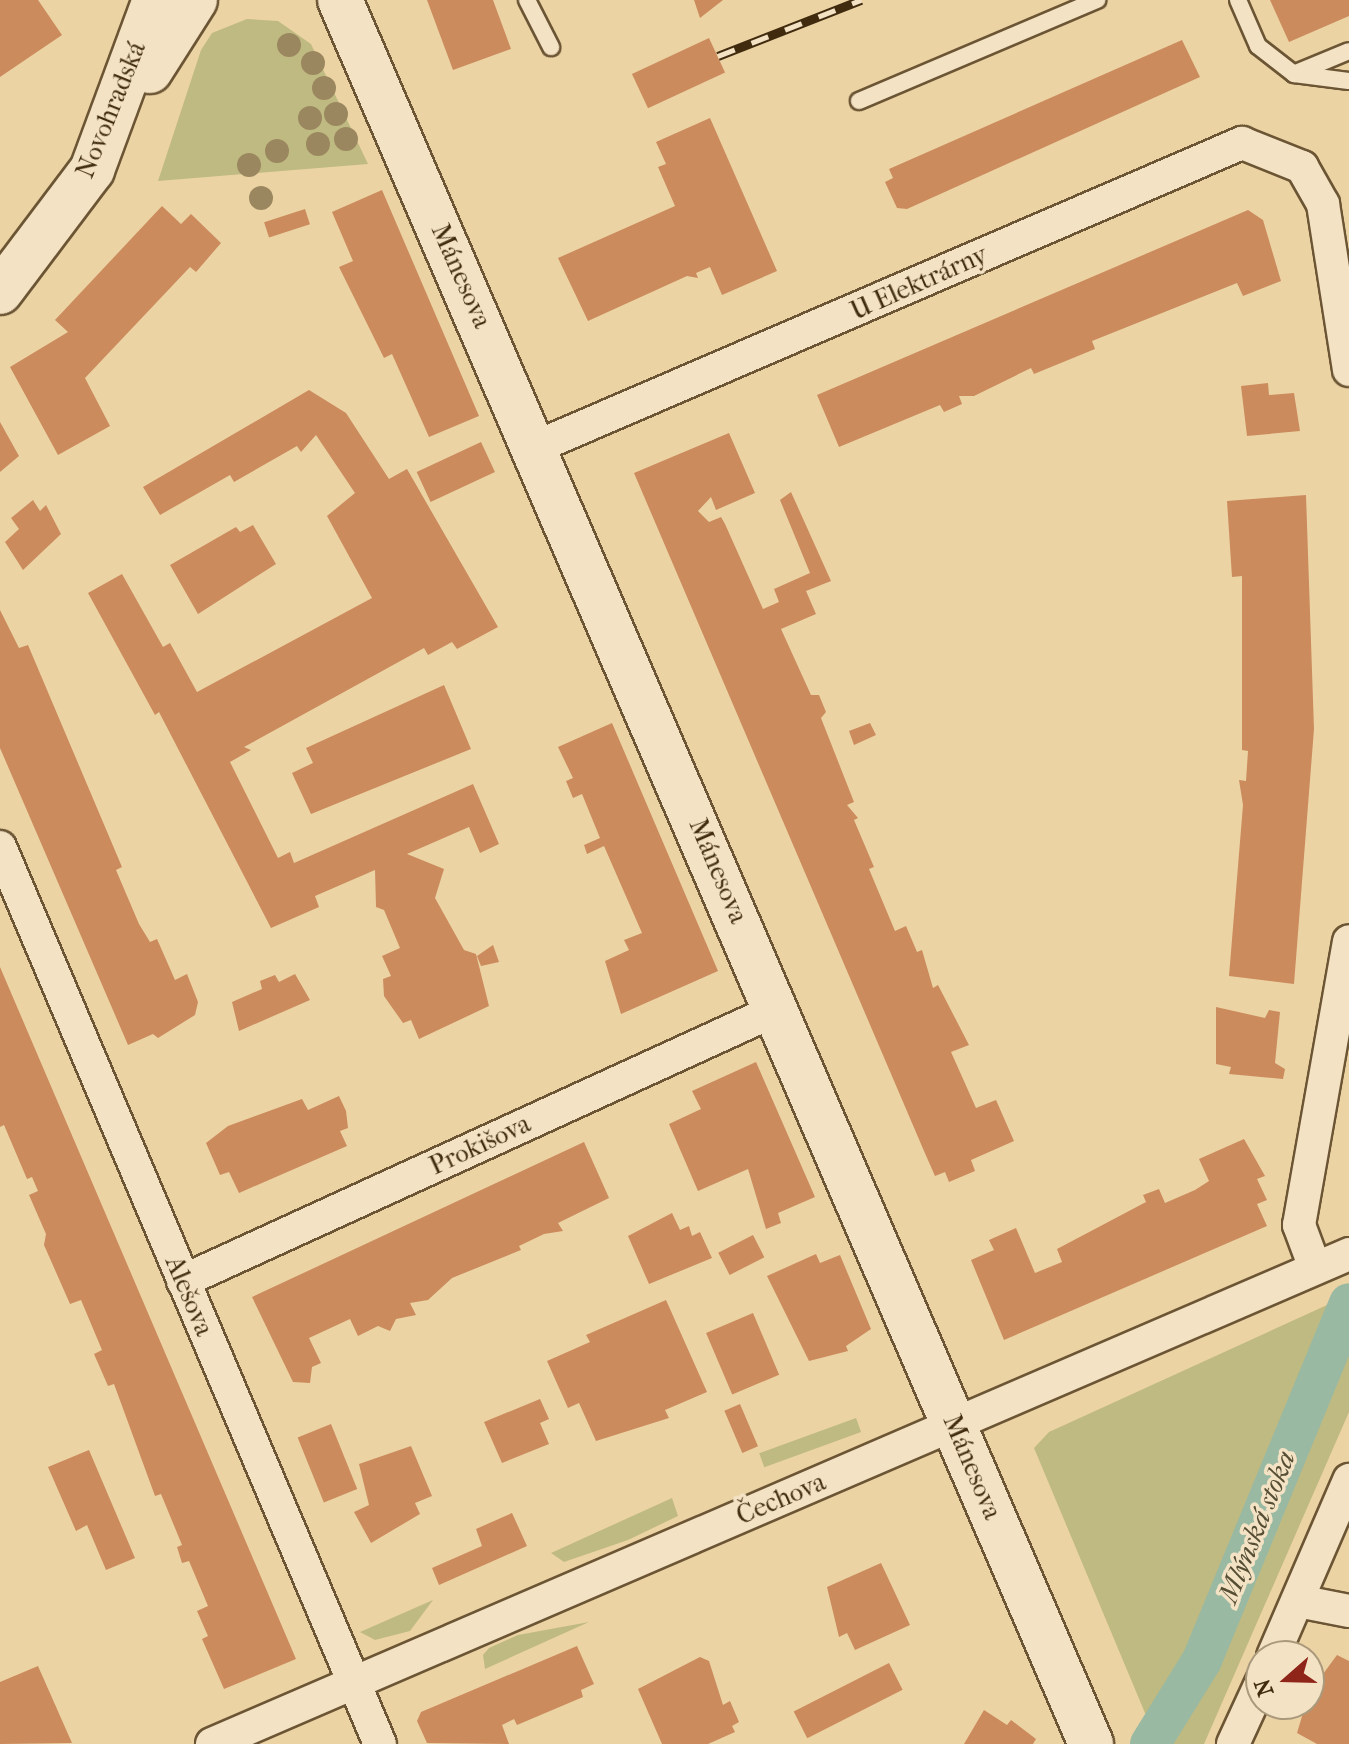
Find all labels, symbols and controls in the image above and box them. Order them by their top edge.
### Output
street label: Novohradská [70,37,152,183]
street label: Mánesova [424,219,498,333]
street label: U Elektrárny [846,239,992,327]
street label: Mánesova [682,814,754,928]
street label: Prokišova [425,1108,535,1182]
street label: Alešova [158,1251,220,1341]
street label: Mánesova [936,1410,1008,1524]
water label: Mlýnská stoka [1211,1446,1303,1608]
street label: Čechova [732,1466,830,1532]
north arrow [1245,1640,1325,1720]
text: N [1249,1675,1279,1700]

